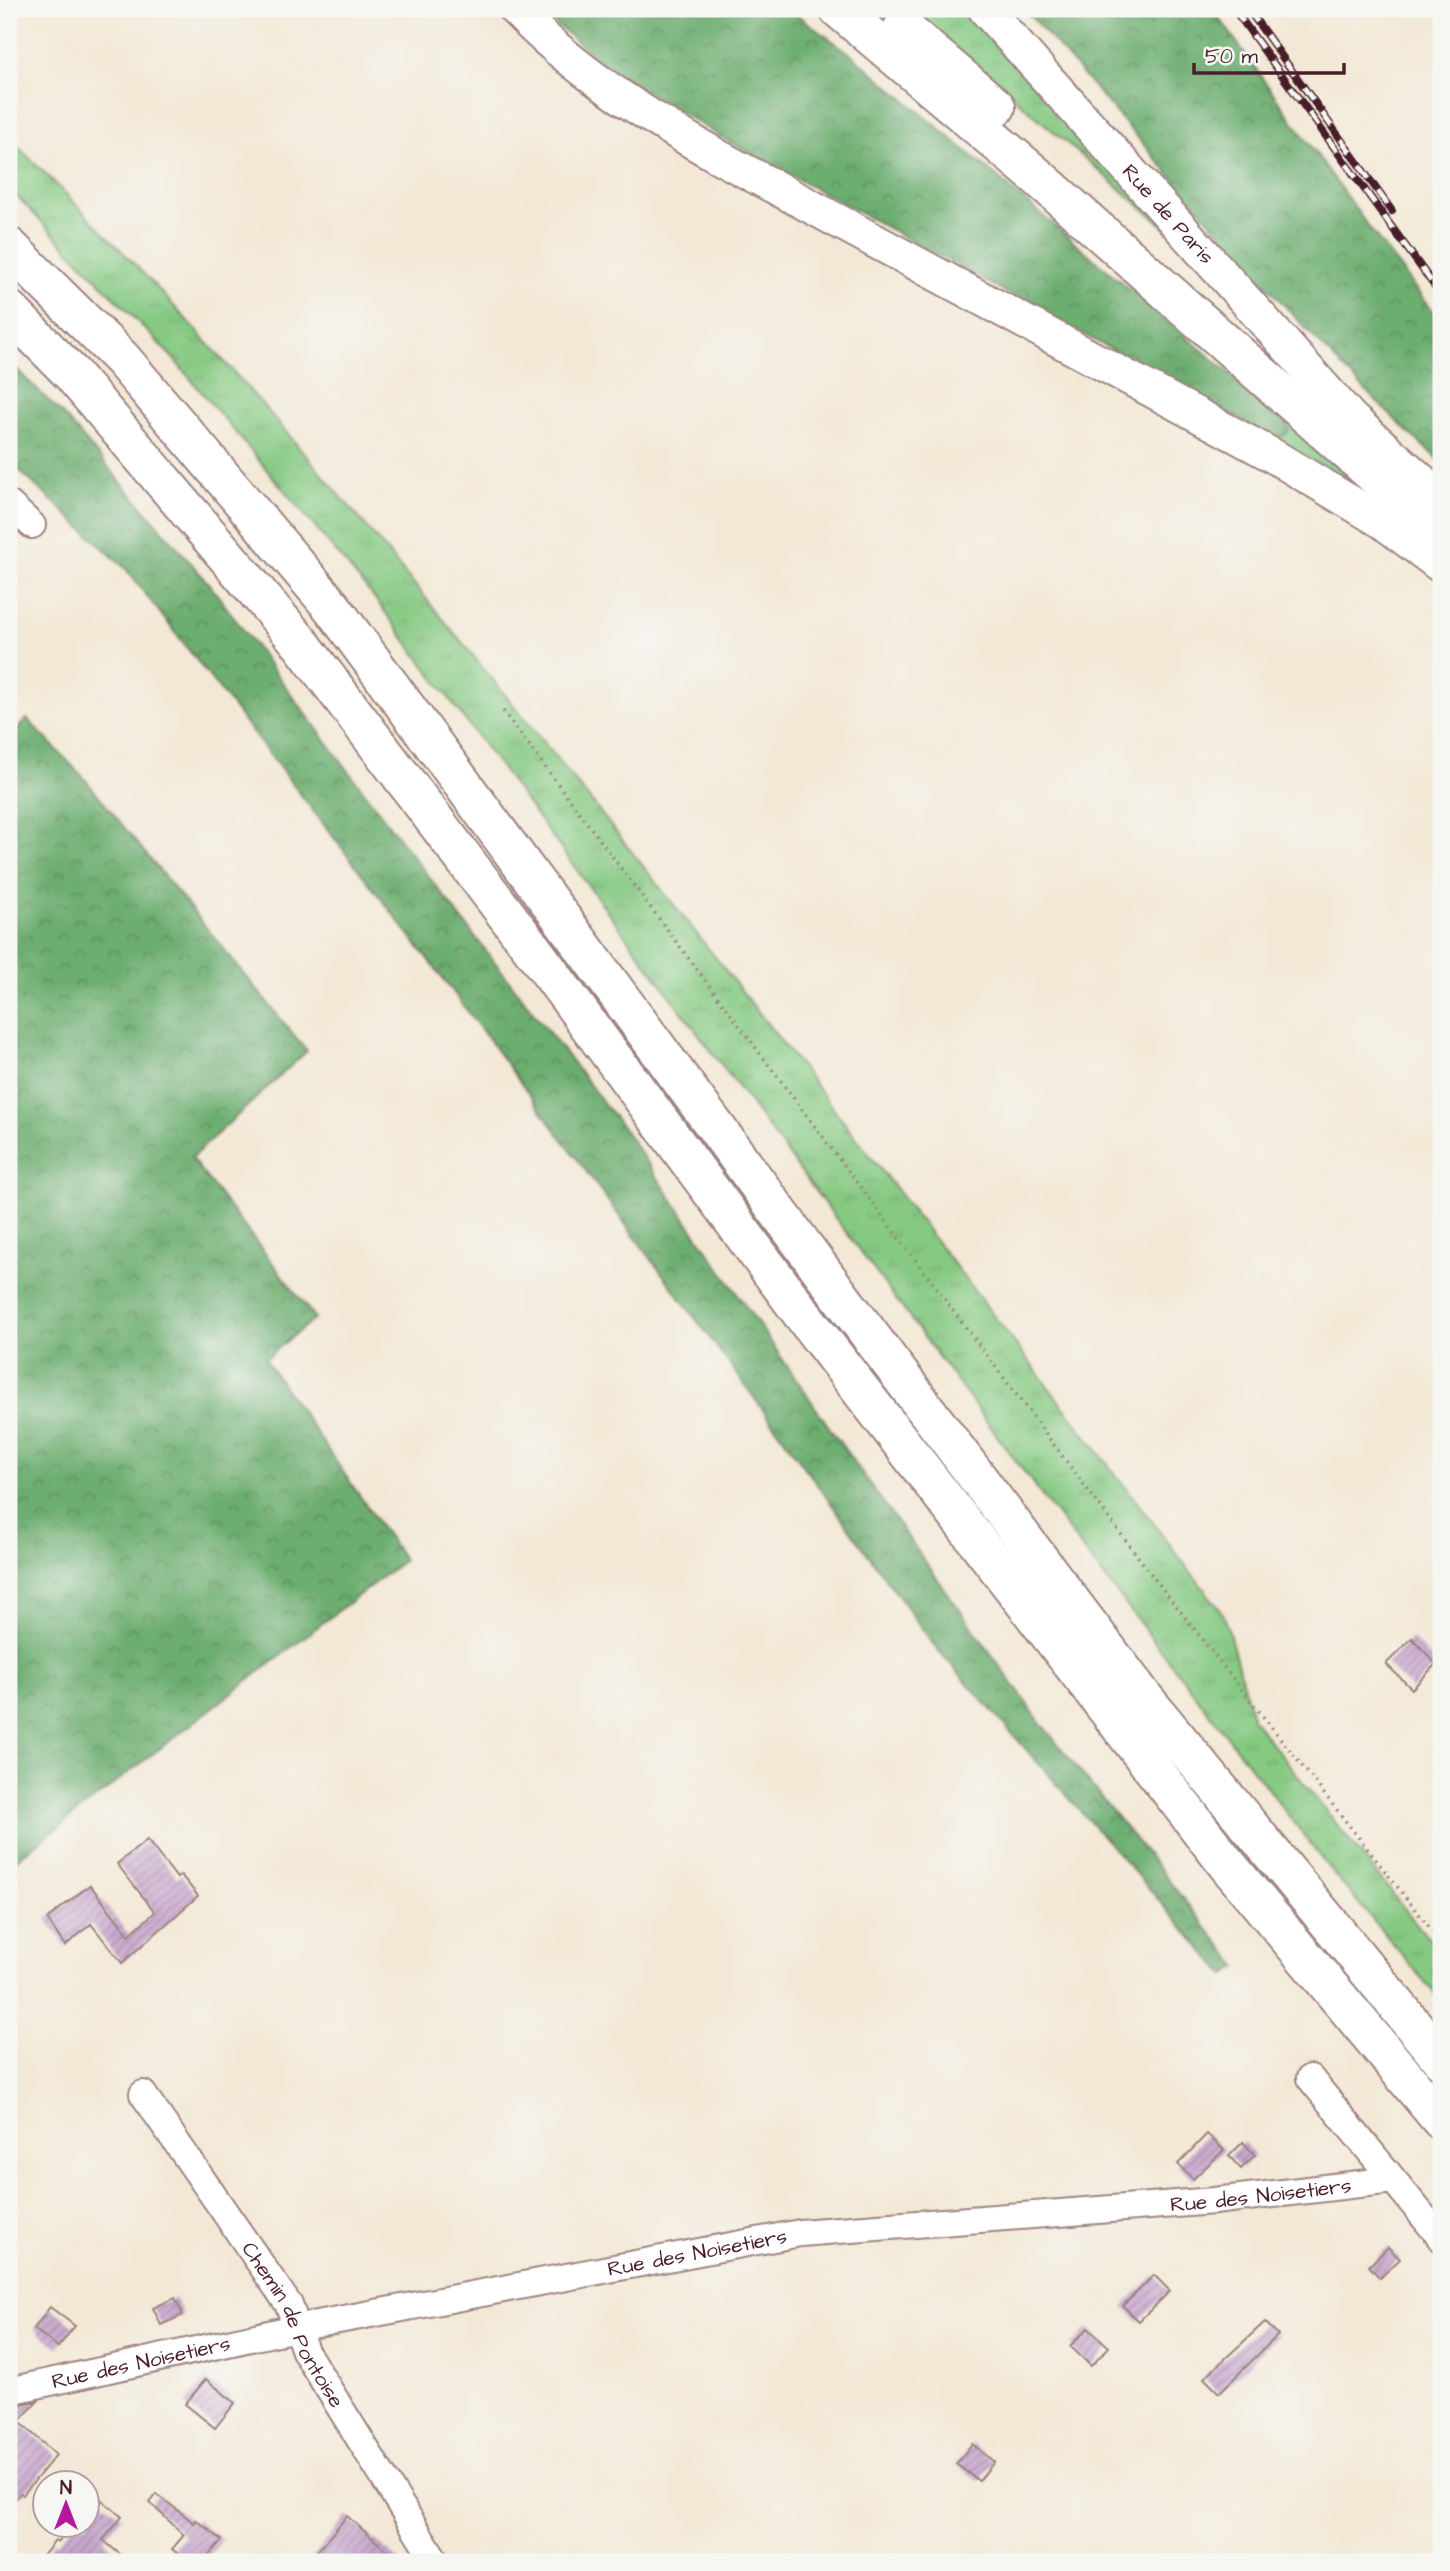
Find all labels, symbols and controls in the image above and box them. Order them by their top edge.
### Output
scale bar [1194,32,1345,76]
text: 50 m [1205,42,1259,71]
street label: Rue de Paris [1116,158,1221,270]
street label: Rue des Noisetiers [1169,2171,1353,2219]
street label: Rue des Noisetiers [605,2221,789,2283]
street label: Chemin de Pontoise [235,2236,351,2413]
street label: Rue des Noisetiers [49,2328,233,2396]
north arrow [32,2470,102,2540]
text: N [60,2475,72,2502]

